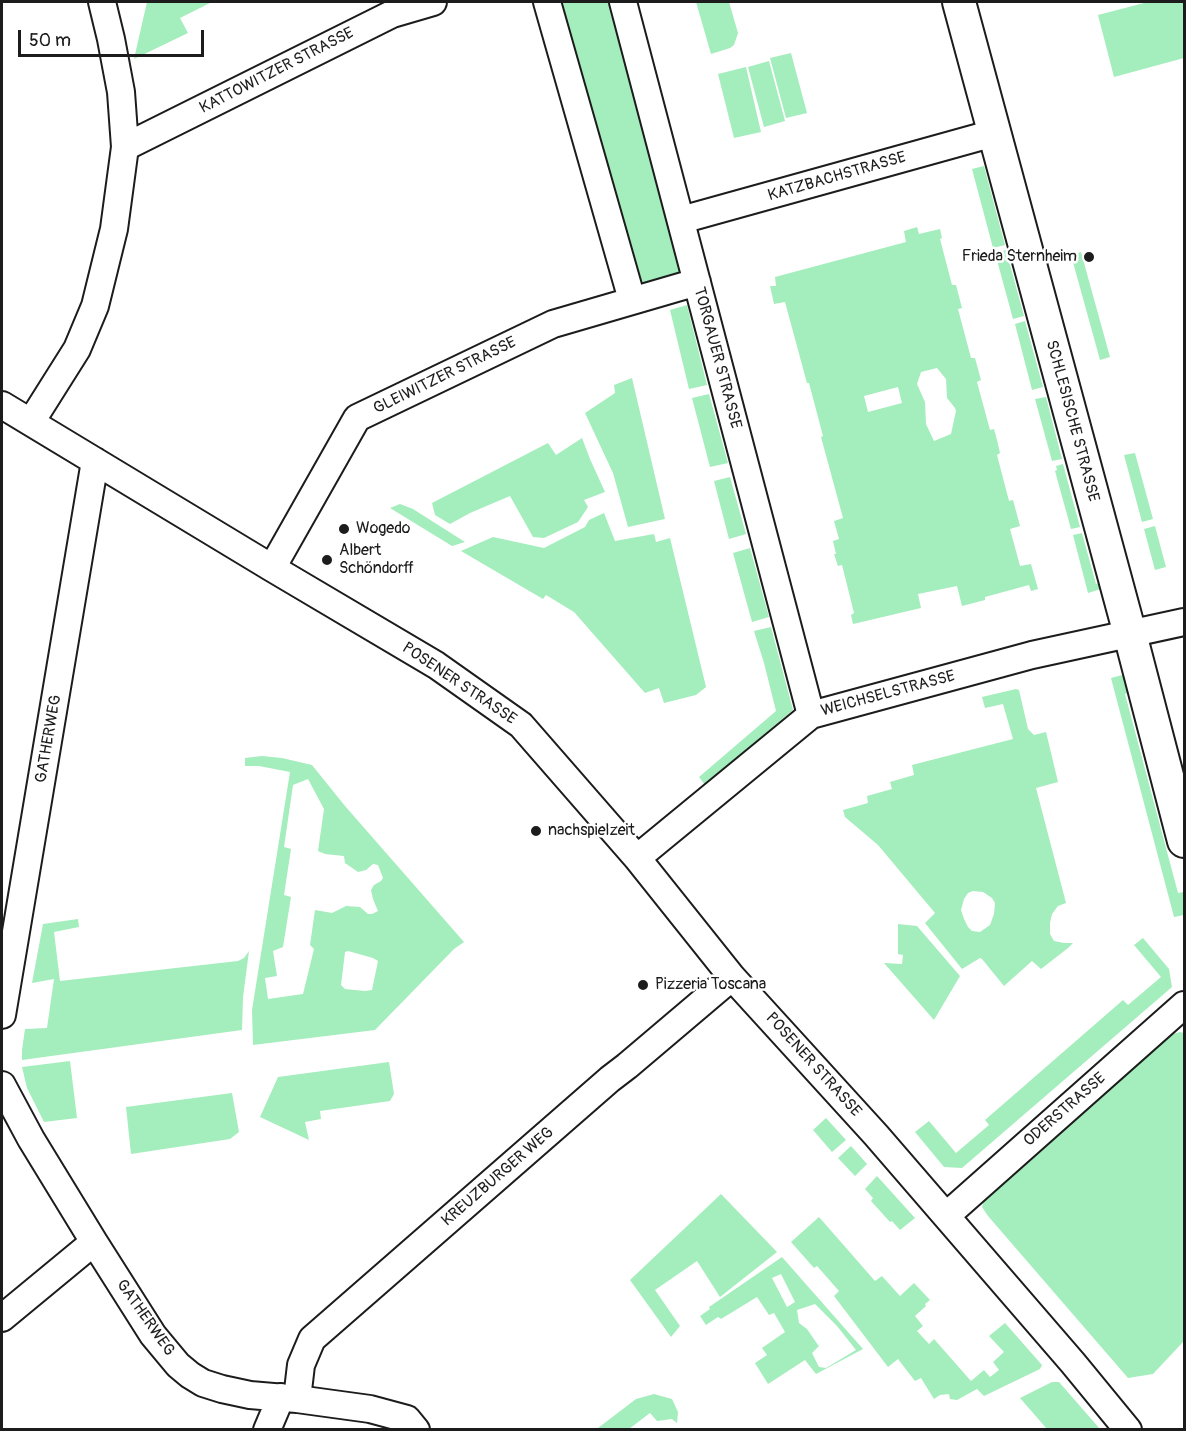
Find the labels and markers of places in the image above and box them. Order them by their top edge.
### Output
place label: Frieda Sternheim [962,247,1077,267]
marker: Frieda Sternheim [1082,250,1096,264]
place label: Wogedo [356,519,410,539]
marker: Wogedo [337,522,351,536]
place label: Albert Schöndorff [339,541,414,579]
marker: Albert Schöndorff [320,553,334,567]
place label: nachspielzeit [548,821,635,841]
marker: nachspielzeit [529,824,543,838]
place label: Pizzeria Toscana [655,975,766,995]
marker: Pizzeria Toscana [636,978,650,992]

